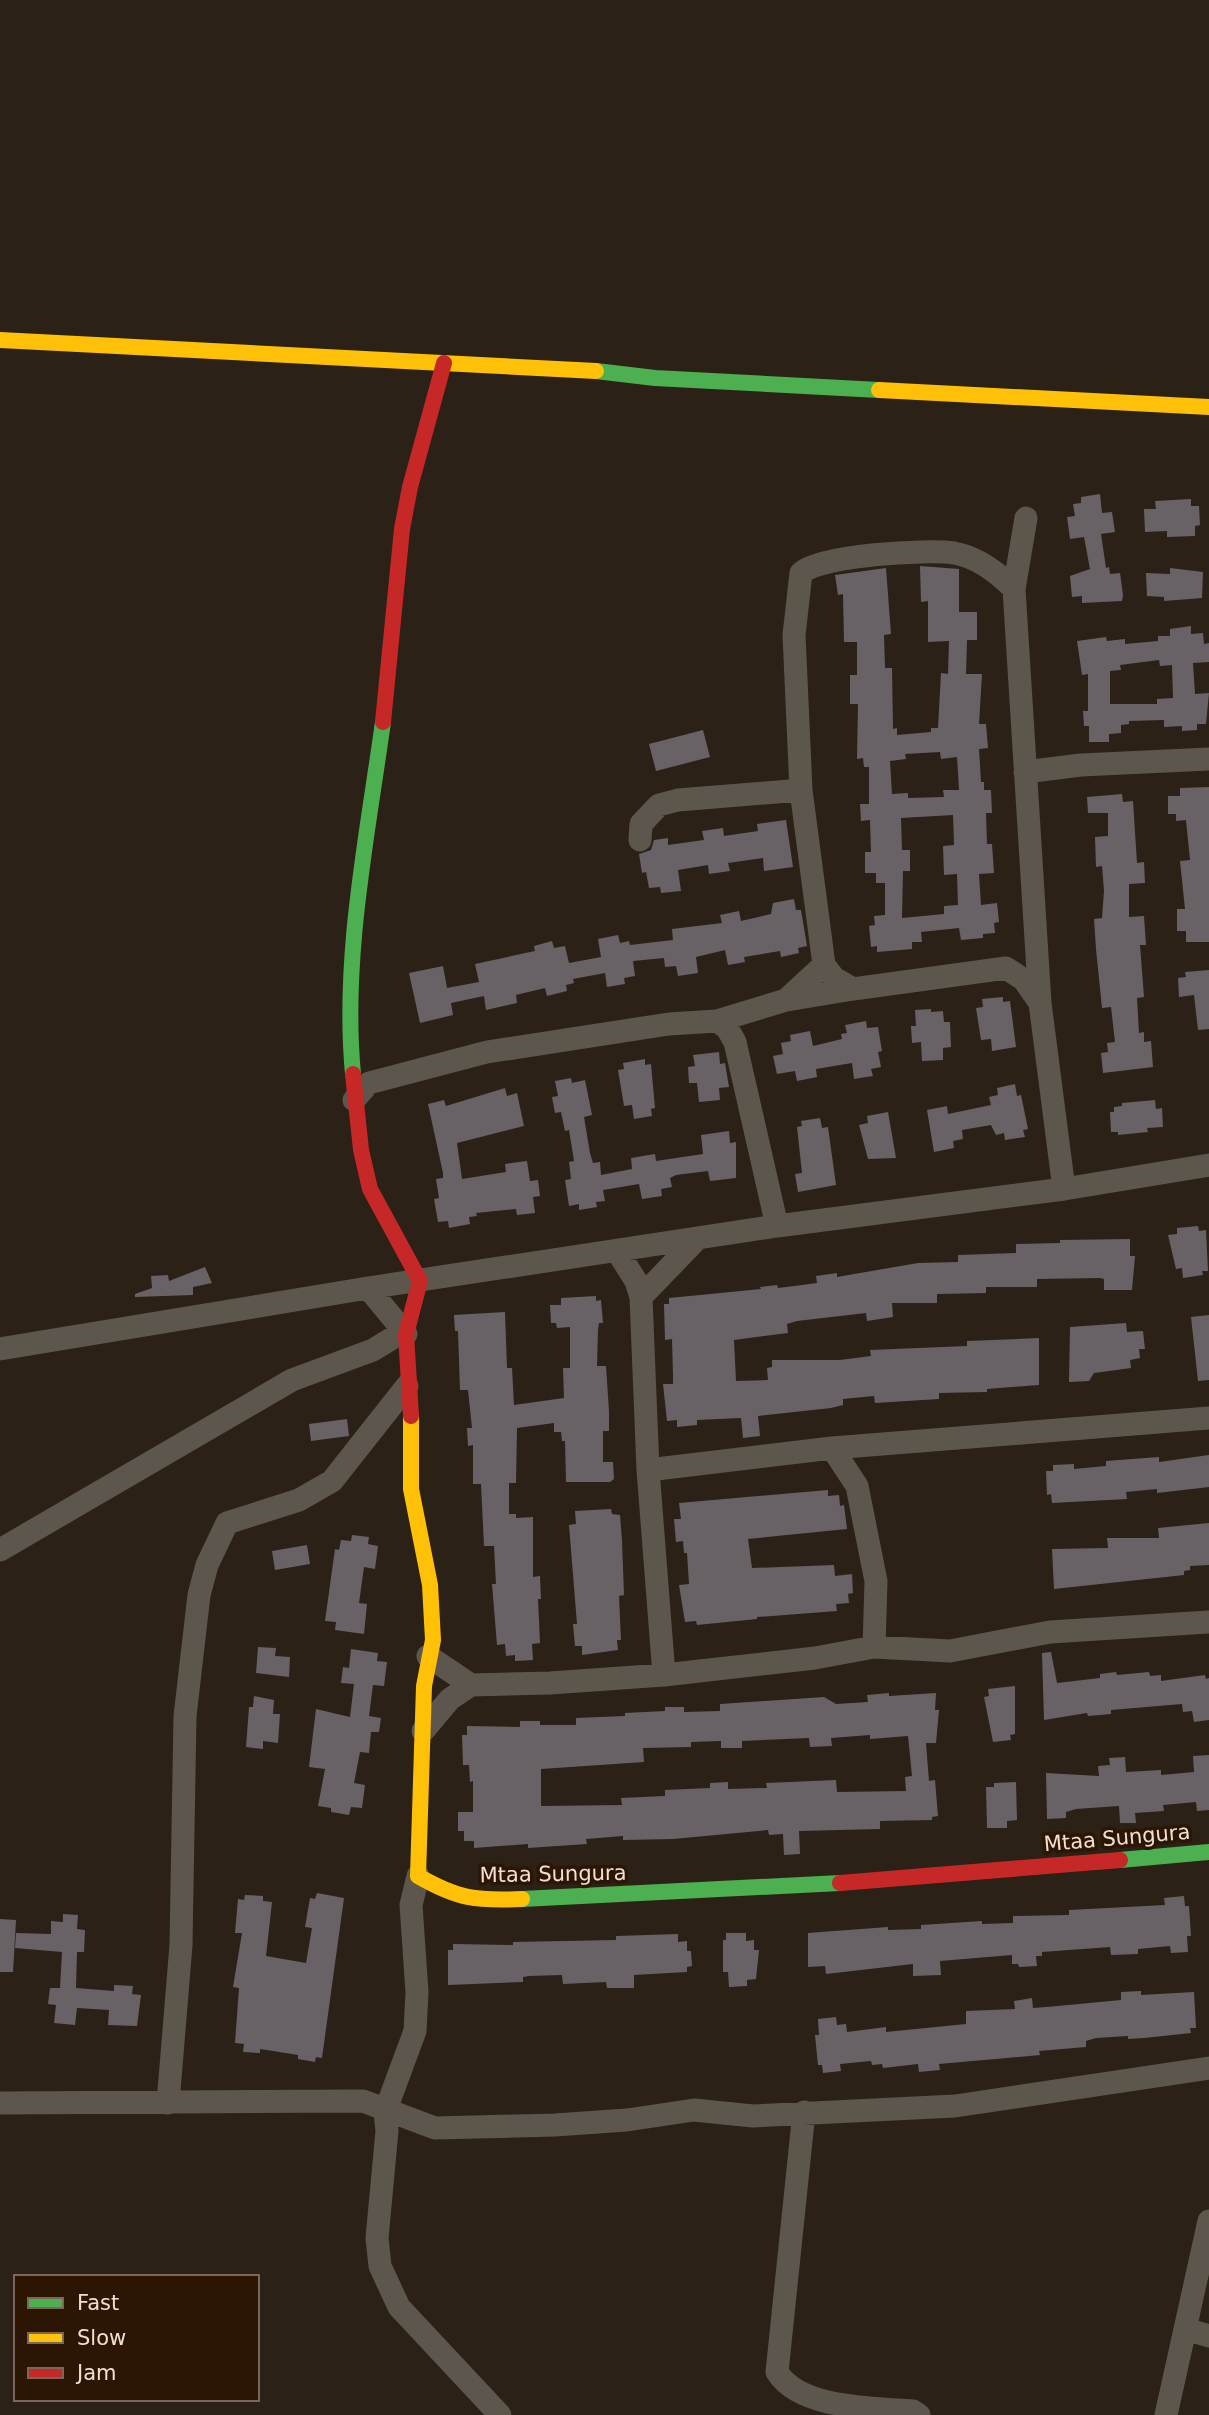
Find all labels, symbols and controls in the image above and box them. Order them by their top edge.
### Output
street label: Mtaa Sungura [1043,1820,1191,1856]
street label: Mtaa Sungura [479,1861,627,1887]
legend [14,2275,259,2401]
text: Fast [77,2291,119,2315]
text: Slow [77,2326,126,2350]
text: Jam [75,2361,117,2385]

